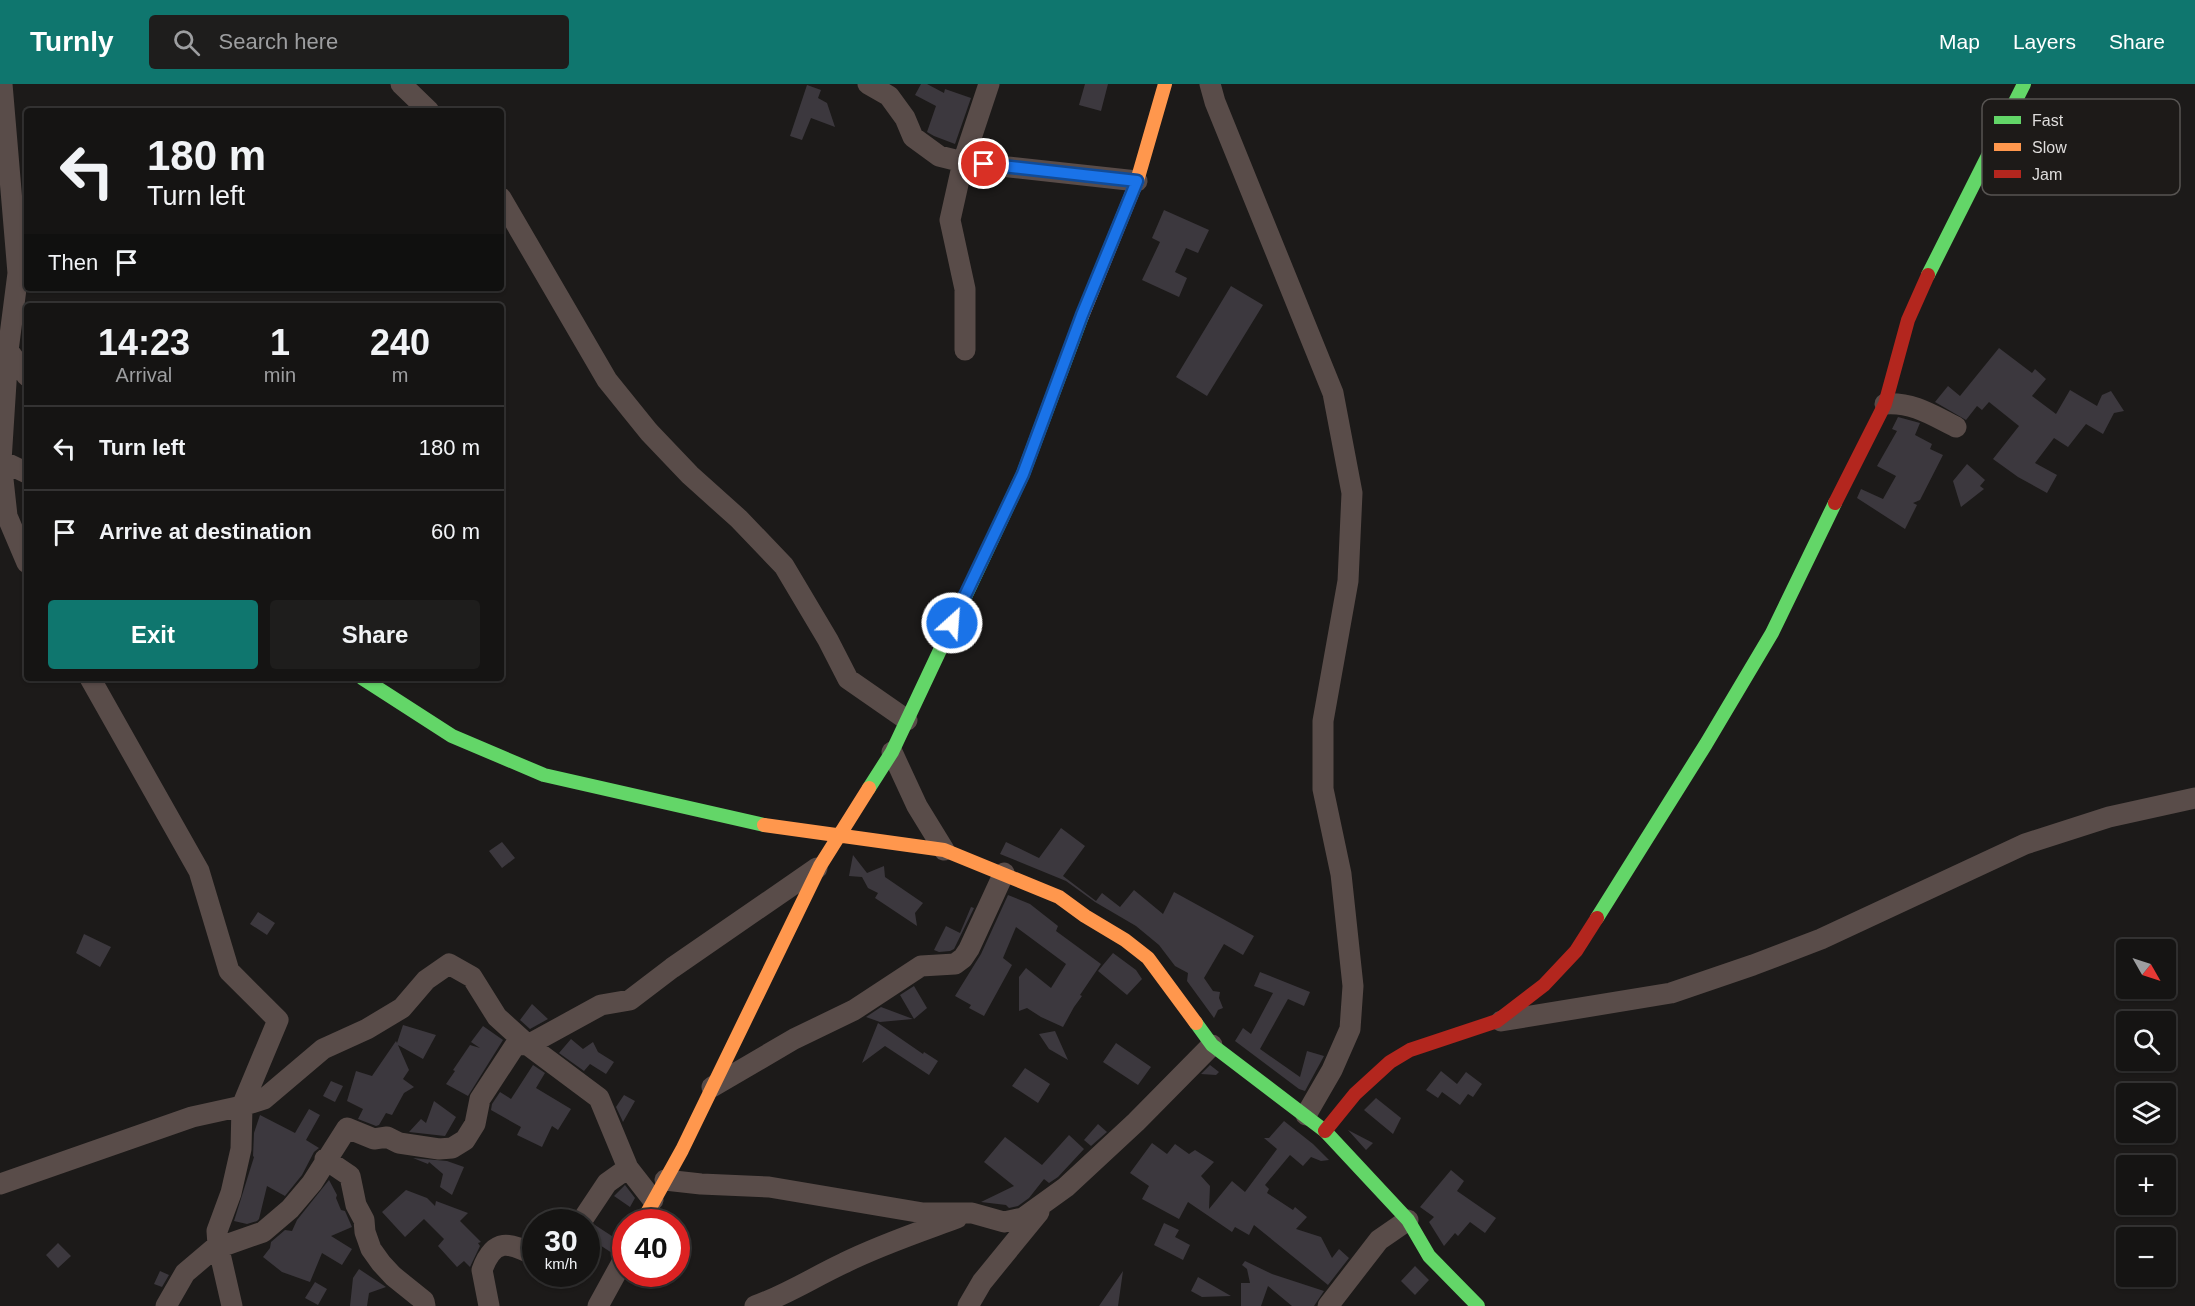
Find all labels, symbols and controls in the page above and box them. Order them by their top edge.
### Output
search box [149,15,569,69]
text: Turnly [30,26,113,57]
icon: search [170,26,203,59]
text: Search here [218,29,338,54]
text: Map [1939,30,1980,53]
text: Layers [2013,30,2076,53]
text: Share [2109,30,2165,53]
legend [1982,99,2180,195]
text: Fast [2032,112,2064,129]
icon: left [48,132,126,210]
text: 180 m [147,132,266,179]
pin [958,138,1009,189]
text: Slow [2032,139,2067,156]
icon: arrive [967,147,1000,180]
text: Jam [2032,166,2062,183]
text: Turn left [147,181,245,211]
icon: arrive [110,246,143,279]
text: Then [48,250,98,275]
text: 14:23 [98,322,190,363]
text: 1 [270,322,290,363]
text: 240 [370,322,430,363]
text: Arrival [116,364,172,386]
text: min [264,364,296,386]
text: m [392,364,408,386]
icon: left [48,432,81,465]
text: Turn left [99,435,185,460]
text: 180 m [419,435,480,460]
icon: arrive [48,516,81,549]
text: Arrive at destination [99,519,312,544]
text: 60 m [431,519,480,544]
position arrow [920,591,984,655]
button: Exit [48,600,258,669]
button: Share [270,600,480,669]
north arrow [2116,939,2176,999]
map controls [2116,939,2176,1287]
button: search [2116,1011,2176,1071]
button: layers [2116,1083,2176,1143]
button: + [2116,1155,2176,1215]
speed limit sign: 40 [612,1209,690,1287]
text: 30 [544,1224,578,1257]
button: − [2116,1227,2176,1287]
text: km/h [545,1255,577,1272]

